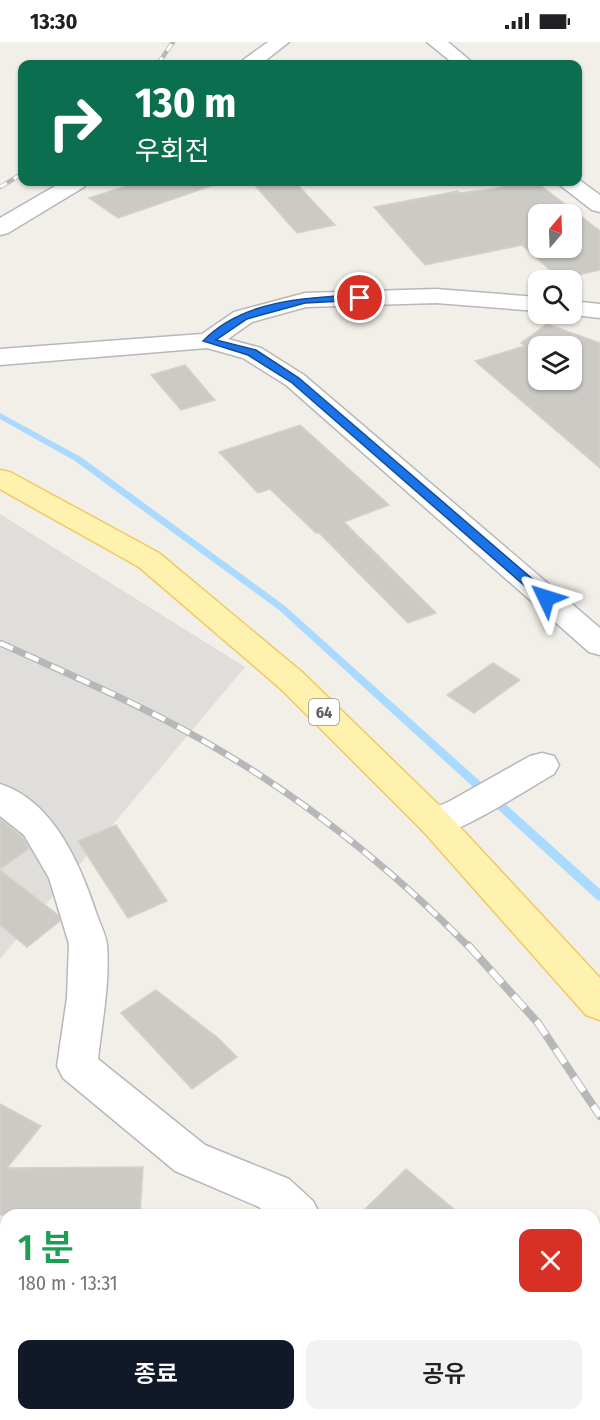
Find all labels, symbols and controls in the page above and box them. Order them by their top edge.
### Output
text: 13:30 [30,8,78,35]
text: 130 m [135,78,236,128]
icon: right [36,84,114,162]
text: 우회전 [135,135,210,167]
north arrow [528,204,582,258]
map controls [528,204,582,390]
button: search [528,270,582,324]
pin [334,272,385,323]
icon: arrive [343,281,376,314]
button: layers [528,336,582,390]
position arrow [514,566,578,630]
road number: 64 [309,699,339,725]
text: 1 분 [18,1226,74,1270]
button: close [519,1229,582,1292]
text: 180 m · 13:31 [18,1271,118,1295]
button: 종료 [18,1340,294,1409]
button: 공유 [306,1340,582,1409]

